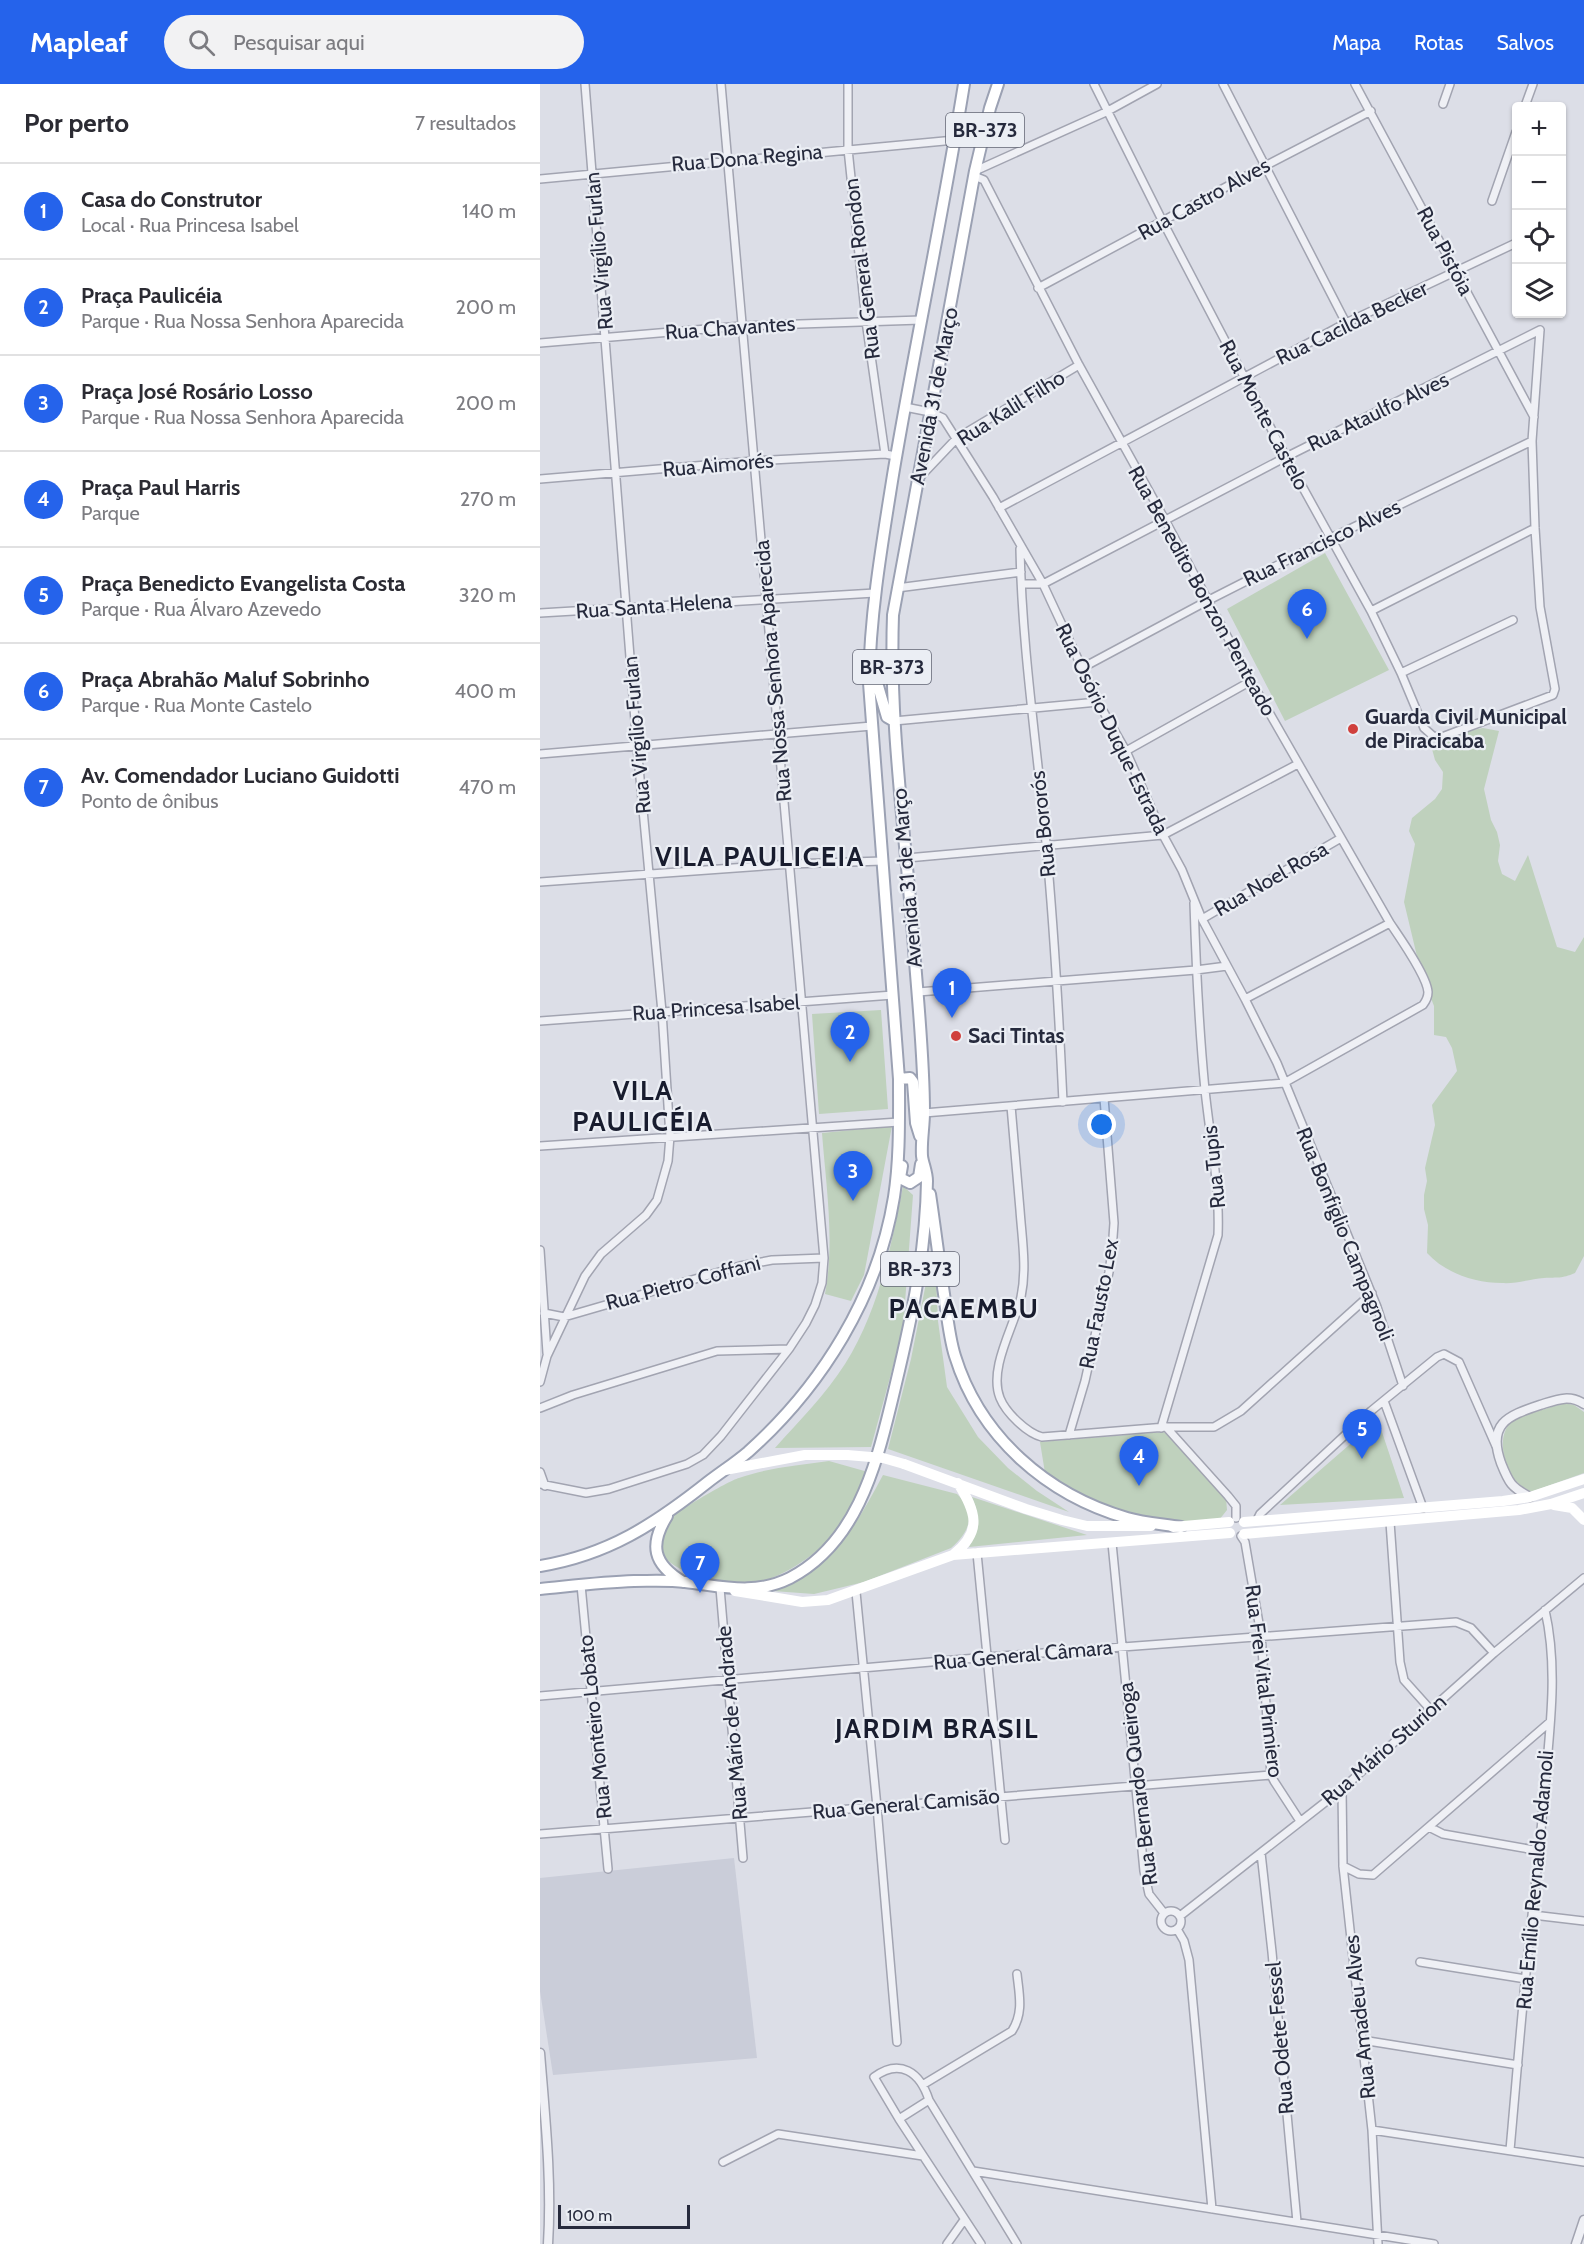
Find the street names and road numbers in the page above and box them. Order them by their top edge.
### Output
road number: BR-373 [946,113,1024,147]
street label: Rua Dona Regina [670,138,824,177]
street label: Rua Castro Alves [1133,152,1274,245]
street label: Rua Virgílio Furlan [579,171,618,331]
street label: Rua General Rondon [838,177,885,361]
street label: Rua Pistóia [1412,202,1479,299]
street label: Rua Cacilda Becker [1272,275,1432,370]
street label: Avenida 31 de Março [904,305,963,487]
street label: Rua Chavantes [664,310,796,345]
street label: Rua Monte Castelo [1214,335,1315,494]
street label: Rua Kalil Filho [952,365,1069,451]
street label: Rua Ataulfo Alves [1303,366,1453,457]
street label: Rua Aimorés [661,447,775,482]
street label: Rua Benedito Bonzon Penteado [1123,461,1282,720]
street label: Rua Francisco Alves [1239,493,1405,592]
street label: Rua Nossa Senhora Aparecida [749,539,796,803]
street label: Rua Santa Helena [575,588,733,623]
street label: Rua Osório Duque Estrada [1050,619,1174,838]
road number: BR-373 [853,650,931,684]
street label: Rua Virgílio Furlan [617,655,656,815]
street label: Rua Bororós [1024,769,1061,878]
street label: Avenida 31 de Março [886,787,927,969]
street label: Rua Noel Rosa [1209,836,1332,921]
street label: Rua Princesa Isabel [631,989,801,1026]
street label: Rua Bonfiglio Campagnoli [1291,1123,1400,1344]
street label: Rua Tupis [1197,1124,1230,1210]
street label: Rua Fausto Lex [1074,1237,1123,1371]
street label: Rua Pietro Coffani [603,1250,763,1315]
road number: BR-373 [881,1252,959,1286]
street label: Rua Frei Vital Primiero [1240,1583,1289,1779]
street label: Rua Mário de Andrade [711,1625,752,1821]
street label: Rua Monteiro Lobato [572,1634,617,1820]
street label: Rua General Câmara [932,1634,1114,1675]
street label: Rua Bernardo Queiroga [1113,1681,1162,1887]
street label: Rua Mário Sturion [1316,1689,1451,1811]
street label: Rua Emílio Reynaldo Adamoli [1511,1749,1558,2011]
street label: Rua General Camisão [811,1783,1001,1824]
street label: Rua Amadeu Alves [1338,1933,1381,2100]
street label: Rua Odete Fessel [1260,1961,1299,2115]

